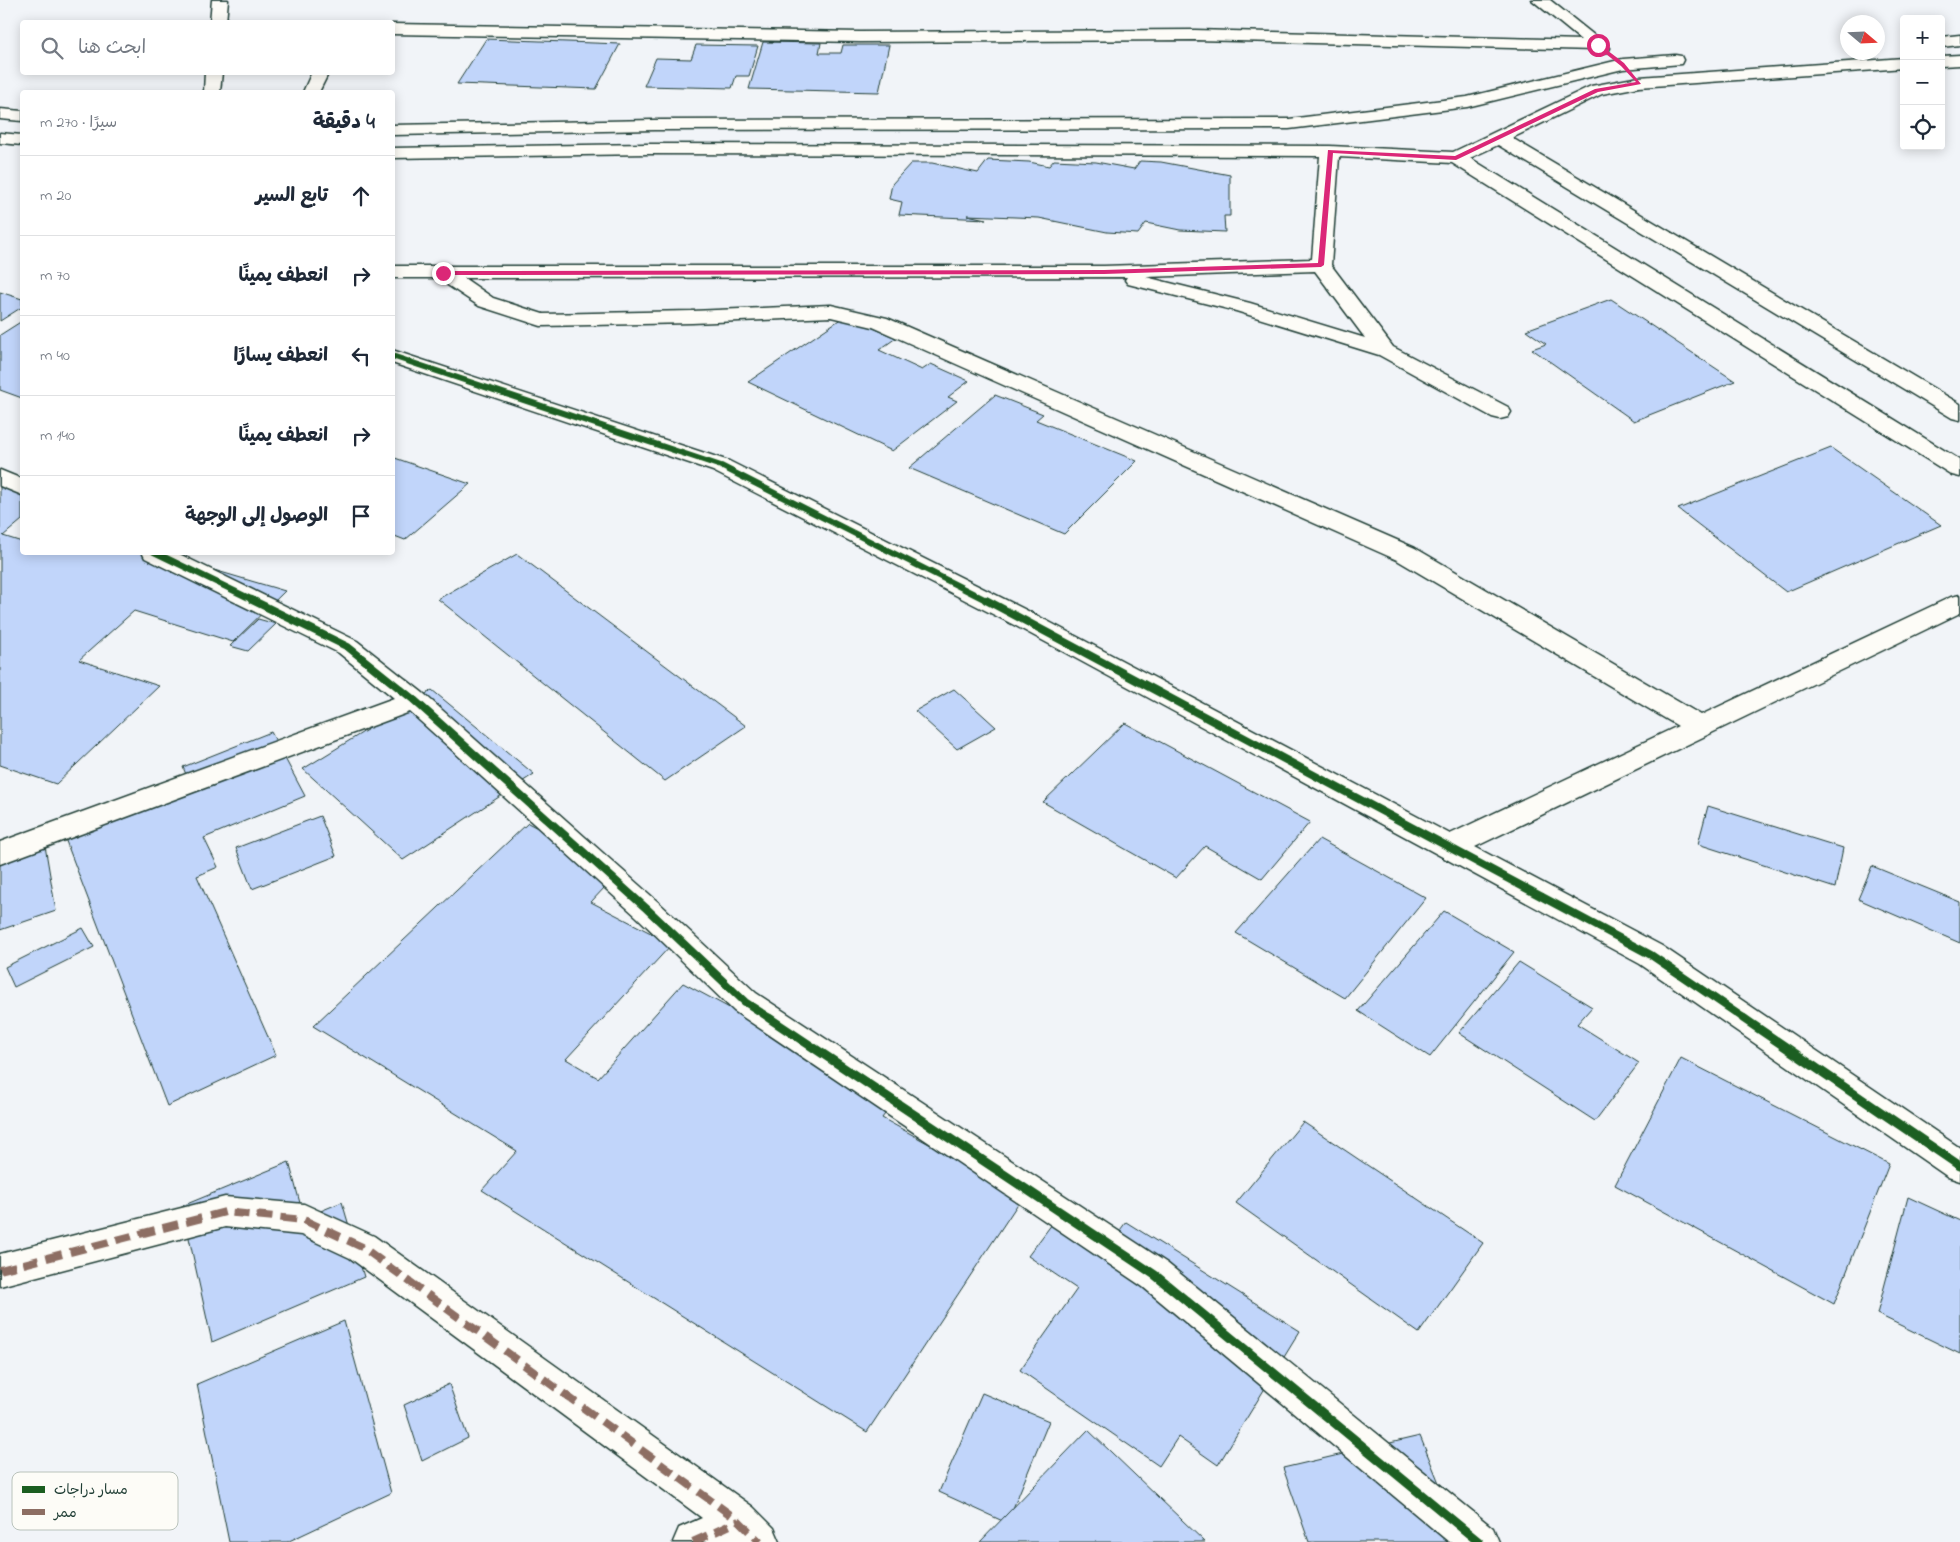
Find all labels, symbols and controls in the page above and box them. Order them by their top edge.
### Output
north arrow [1840,15,1885,60]
map controls [1900,15,1945,150]
button: + [1900,15,1945,60]
search box [20,20,395,75]
icon: search [38,34,66,62]
route start [1587,34,1610,57]
text: ابحث هنا [78,35,146,62]
button: − [1900,60,1945,105]
button: locate [1900,105,1945,150]
text: 4 دقيقة [313,108,375,138]
text: سيرًا · 270 m [40,111,117,135]
icon: ahead [347,182,375,210]
text: تابع السير [256,183,328,210]
text: 20 m [40,184,71,208]
icon: right [347,262,375,290]
route end [432,262,455,285]
text: انعطف يمينًا [238,263,328,290]
text: 70 m [40,264,70,288]
icon: left [347,342,375,370]
text: انعطف يسارًا [233,343,328,370]
text: 40 m [40,344,70,368]
icon: right [347,422,375,450]
text: انعطف يمينًا [238,423,328,450]
text: 140 m [40,424,75,448]
icon: arrive [347,502,375,530]
text: الوصول إلى الوجهة [185,503,328,530]
legend [12,1472,178,1530]
text: مسار دراجات [54,1480,128,1501]
text: ممر [53,1503,77,1524]

